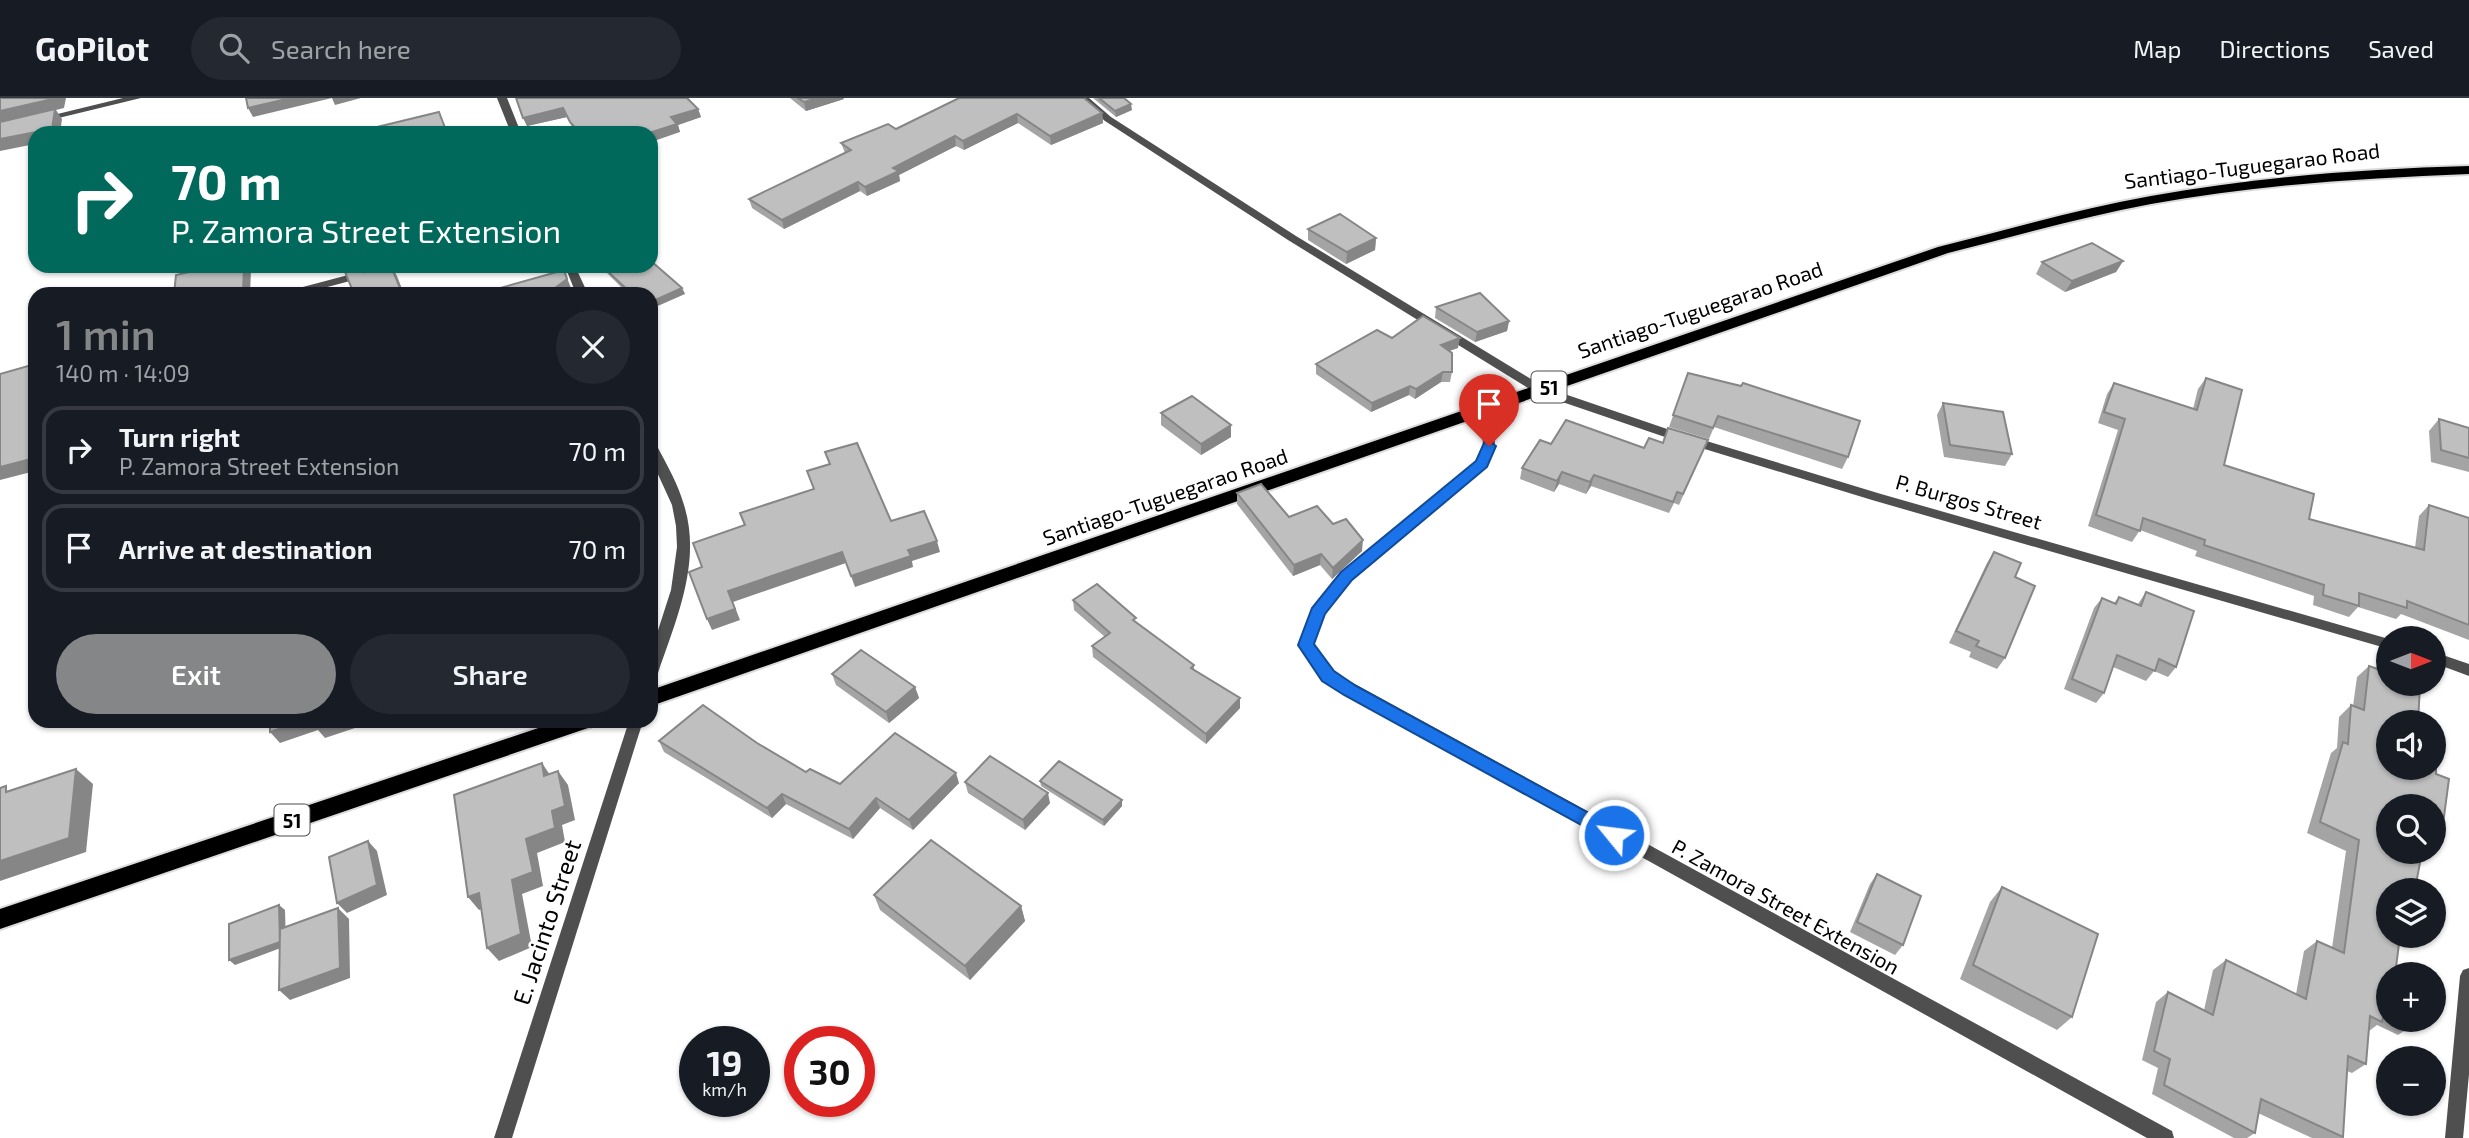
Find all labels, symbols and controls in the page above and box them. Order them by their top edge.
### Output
search box [191,17,681,80]
text: GoPilot [35,28,149,68]
icon: search [215,29,253,67]
text: Search here [271,33,411,64]
text: Map [2133,34,2181,63]
text: Directions [2219,34,2330,63]
text: Saved [2368,34,2434,63]
street label: Santiago-Tuguegarao Road [2123,137,2381,193]
text: 70 m [171,151,282,210]
icon: right [56,154,147,245]
text: P. Zamora Street Extension [171,211,561,249]
street label: Santiago-Tuguegarao Road [1574,255,1826,363]
text: 1 min [56,308,156,358]
button: close [556,310,630,384]
text: 140 m · 14:09 [56,359,190,387]
road number: 51 [1532,372,1566,402]
pin [1459,374,1519,446]
icon: arrive [1470,385,1508,423]
text: Turn right [119,421,240,452]
icon: right [60,431,98,469]
text: 70 m [568,435,626,466]
street label: Santiago-Tuguegarao Road [1039,442,1291,550]
text: P. Zamora Street Extension [119,452,399,480]
street label: P. Burgos Street [1893,468,2045,534]
icon: arrive [60,529,98,567]
text: Arrive at destination [119,533,372,564]
text: 70 m [568,533,626,564]
north arrow [2376,626,2446,696]
map controls [2376,626,2446,1116]
button: Exit [56,634,336,714]
button: Share [350,634,630,714]
button: sound [2376,710,2446,780]
button: search [2376,794,2446,864]
position arrow [1577,798,1651,872]
road number: 51 [274,804,310,835]
street label: P. Zamora Street Extension [1668,833,1904,979]
street label: E. Jacinto Street [506,836,586,1008]
button: layers [2376,878,2446,948]
button: + [2376,962,2446,1032]
speed limit sign: 30 [784,1026,875,1117]
text: 19 [707,1041,742,1083]
button: − [2376,1046,2446,1116]
text: km/h [702,1078,747,1100]

